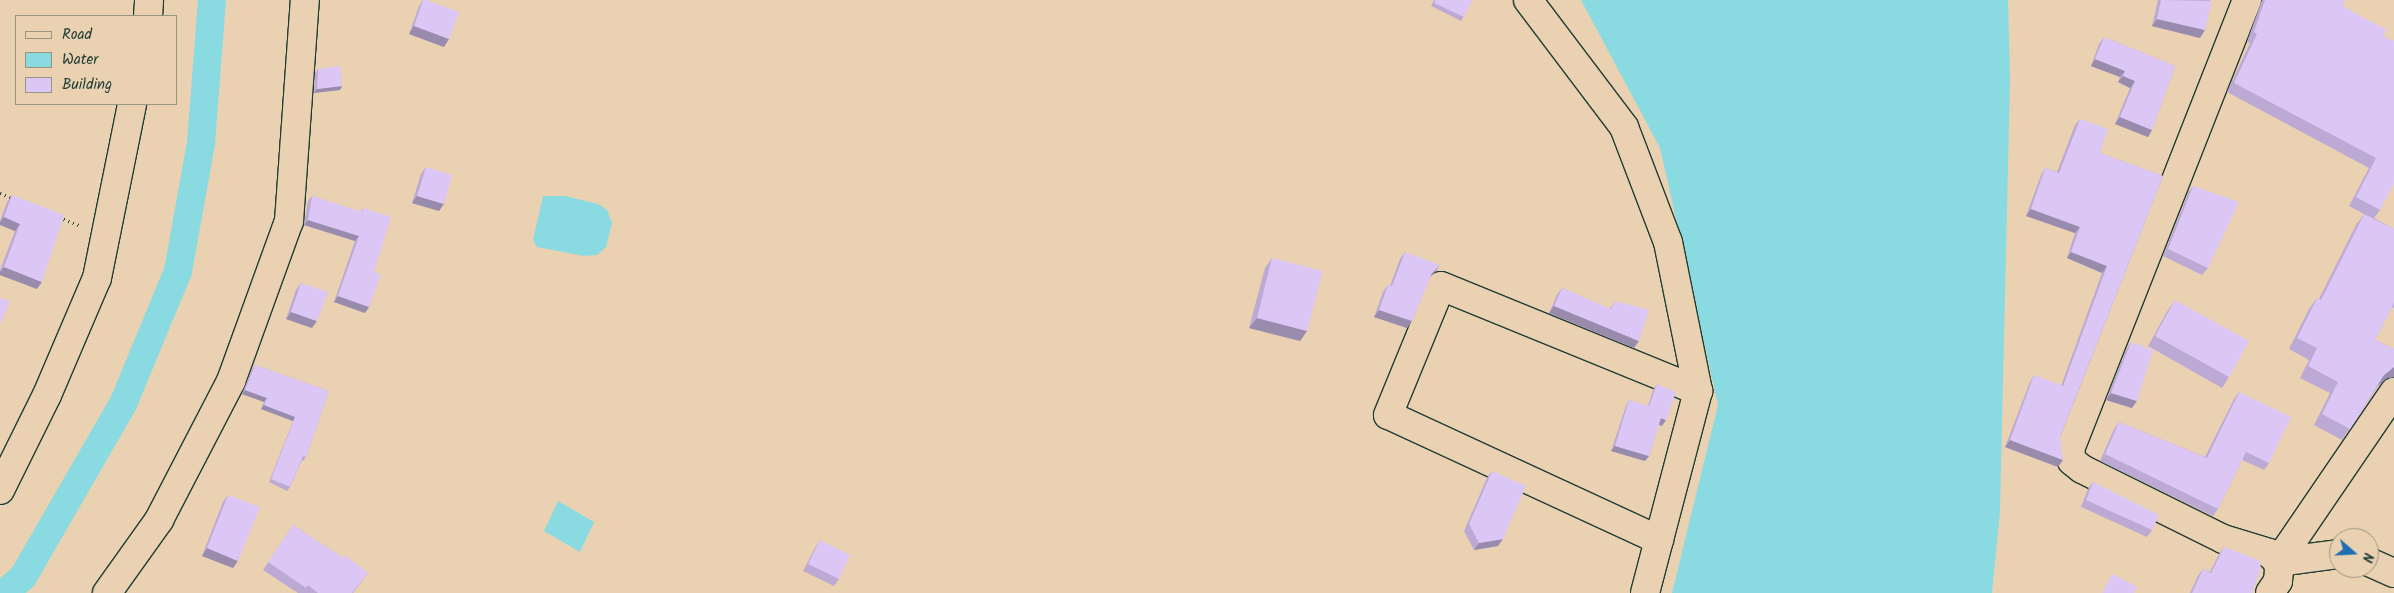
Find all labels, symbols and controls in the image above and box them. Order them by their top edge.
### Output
legend [15,15,178,105]
text: Road [62,23,92,47]
text: Water [62,48,98,72]
text: Building [62,73,112,97]
north arrow [2329,528,2379,578]
text: N [2355,550,2379,565]

